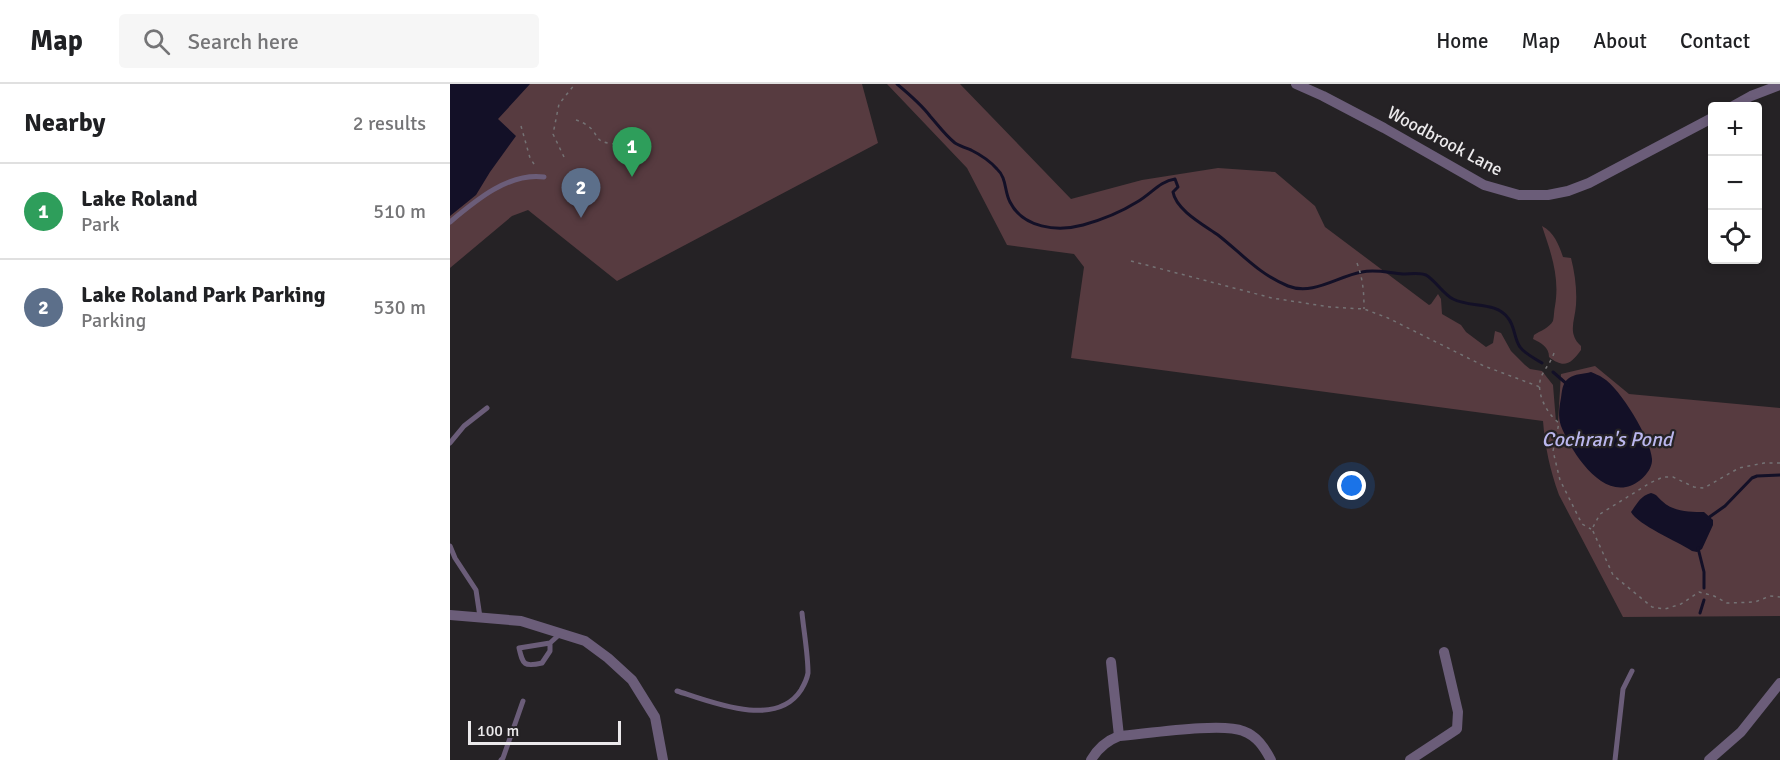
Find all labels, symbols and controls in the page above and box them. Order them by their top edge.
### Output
search box [119,14,539,68]
text: Map [30,24,83,58]
icon: search [140,25,173,58]
text: Search here [188,28,299,55]
text: Home [1436,28,1489,54]
text: Map [1522,28,1560,54]
text: About [1593,28,1647,54]
text: Contact [1680,28,1750,54]
street label: Woodbrook Lane [1384,101,1506,181]
map controls [1708,102,1762,264]
button: + [1708,102,1762,156]
text: Nearby [24,107,105,139]
text: 2 results [353,111,426,136]
pin: 1 [612,128,651,177]
button: − [1708,156,1762,210]
pin: 2 [562,168,600,218]
text: Lake Roland [81,185,197,212]
text: 1 [38,199,49,224]
text: 510 m [373,199,426,224]
button: locate [1708,210,1762,264]
text: Park [81,212,119,237]
text: Lake Roland Park Parking [81,281,326,308]
text: 2 [38,295,49,320]
text: 530 m [373,295,426,320]
text: Parking [81,308,146,333]
water label: Cochran's Pond [1542,427,1675,452]
your location [1337,471,1366,500]
scale bar [468,718,621,746]
text: 100 m [477,721,519,741]

